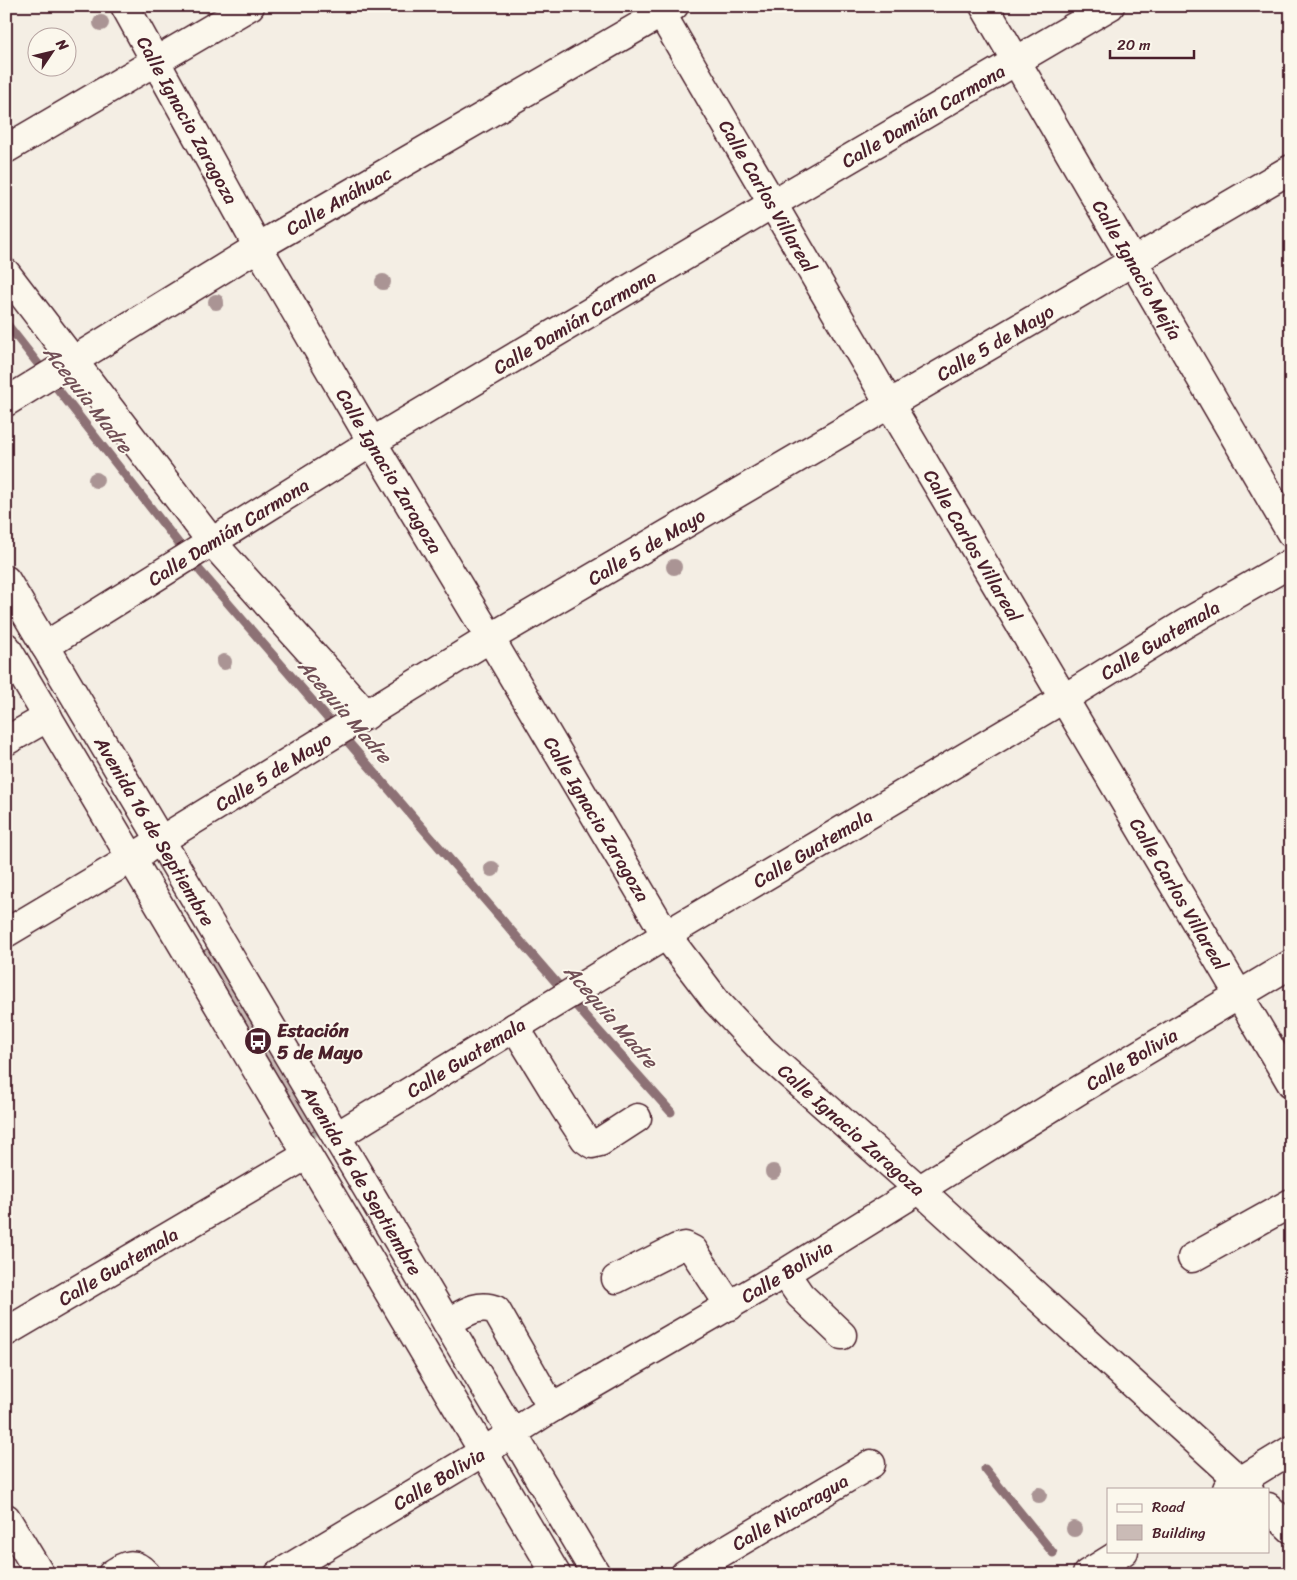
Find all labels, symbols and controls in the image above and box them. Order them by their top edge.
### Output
north arrow [28,28,78,78]
scale bar [1110,28,1193,60]
street label: Calle Ignacio Zaragoza [127,30,248,211]
text: 20 m [1117,32,1151,58]
text: N [49,33,75,56]
street label: Calle Damián Carmona [835,55,1012,177]
street label: Calle Carlos Villareal [710,113,826,280]
street label: Calle Anáhuac [279,157,398,245]
street label: Calle Ignacio Mejía [1083,193,1191,347]
street label: Calle Damián Carmona [487,260,663,384]
street label: Calle 5 de Mayo [930,295,1061,390]
water label: Acequia Madre [33,337,143,463]
street label: Calle Ignacio Zaragoza [327,382,452,561]
street label: Calle Carlos Villareal [914,462,1031,629]
street label: Calle Damián Carmona [141,469,316,595]
street label: Calle 5 de Mayo [581,499,712,595]
street label: Calle Guatemala [1094,591,1227,689]
water label: Acequia Madre [288,650,402,773]
street label: Calle 5 de Mayo [208,723,338,821]
street label: Avenida 16 de Septiembre [85,729,224,933]
street label: Calle Ignacio Zaragoza [534,730,659,909]
street label: Calle Guatemala [746,799,880,897]
street label: Calle Carlos Villareal [1120,811,1237,978]
water label: Acequia Madre [554,955,668,1078]
street label: Calle Guatemala [400,1008,533,1107]
place label: Estación 5 de Mayo [277,1014,363,1069]
street label: Calle Bolivia [1079,1019,1185,1100]
bus stop icon: Estación 5 de Mayo [243,1026,273,1056]
street label: Calle Ignacio Zaragoza [770,1055,933,1205]
street label: Avenida 16 de Septiembre [292,1078,431,1282]
street label: Calle Guatemala [52,1218,185,1315]
street label: Calle Bolivia [734,1231,840,1312]
street label: Calle Bolivia [386,1438,492,1520]
street label: Calle Nicaragua [725,1464,856,1560]
legend [1107,1488,1270,1552]
text: Road [1152,1494,1185,1520]
text: Building [1152,1520,1206,1546]

